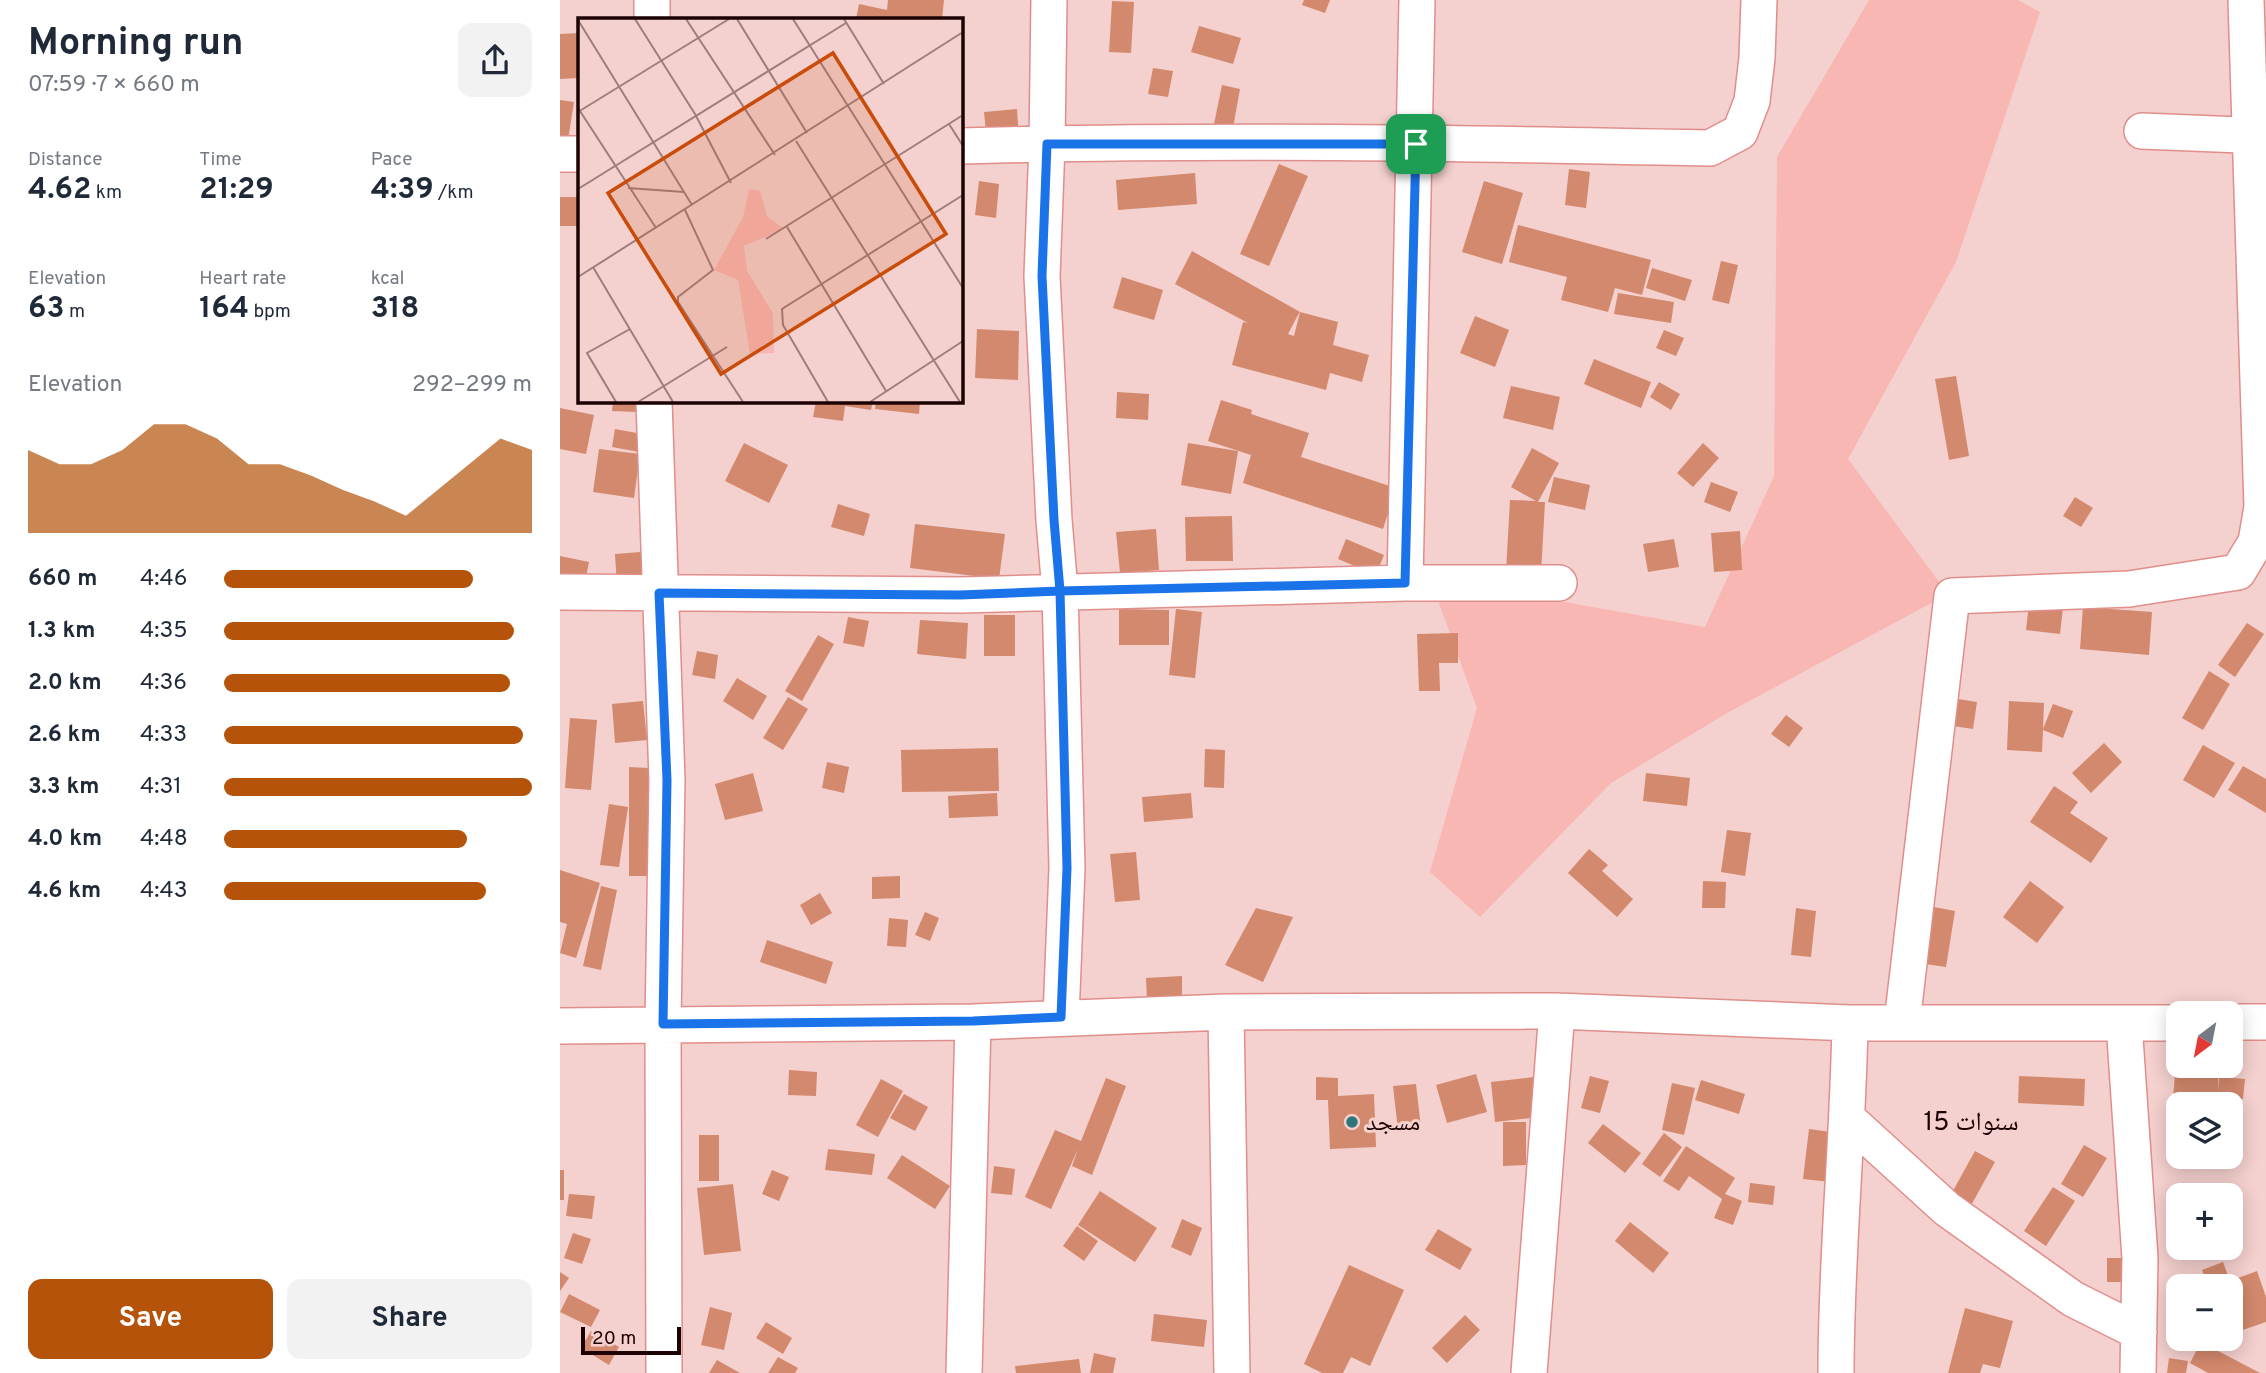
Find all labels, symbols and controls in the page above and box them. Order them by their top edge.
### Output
inset map [578,18,962,402]
text: Morning run [28,20,244,69]
button: share [458,23,532,97]
text: 07:59 · 7 × 660 m [28,71,200,100]
pin [1386,114,1446,174]
icon: arrive [1397,125,1435,163]
text: Distance [28,148,103,172]
text: Time [199,148,242,172]
text: Pace [371,148,412,172]
text: 4.62 [28,172,91,209]
text: 21:29 [199,172,274,209]
text: 4:39 [371,172,434,209]
text: km [91,181,122,205]
text: /km [434,181,474,205]
text: Elevation [28,267,106,291]
text: Heart rate [199,267,286,291]
text: kcal [371,267,404,291]
text: 63 [28,291,64,328]
text: 164 [199,291,249,328]
text: 318 [371,291,419,328]
text: m [64,300,85,324]
text: bpm [249,300,291,324]
text: Elevation [28,371,123,400]
text: 292–299 m [412,371,532,400]
text: 660 m [28,565,97,594]
text: 4:46 [140,565,187,594]
text: 1.3 km [28,617,95,646]
text: 4:35 [140,617,188,646]
text: 2.0 km [28,669,102,698]
text: 4:36 [140,669,187,698]
text: 2.6 km [28,721,101,750]
text: 4:33 [140,721,187,750]
text: 3.3 km [28,773,99,802]
text: 4:31 [140,773,182,802]
text: 4.0 km [28,825,102,854]
text: 4:48 [140,825,188,854]
text: 4.6 km [28,877,101,906]
text: 4:43 [140,877,188,906]
north arrow [2166,1001,2244,1078]
map controls [2166,1001,2243,1351]
button: layers [2166,1092,2243,1169]
district label: 15 سنوات [1923,1107,2019,1140]
place label: مسجد [1366,1109,1420,1139]
marker: مسجد [1344,1114,1360,1130]
button: + [2166,1183,2243,1260]
button: − [2166,1274,2243,1351]
button: Save [28,1279,273,1359]
button: Share [287,1279,532,1359]
scale bar [581,1324,681,1356]
text: 20 m [592,1327,636,1351]

